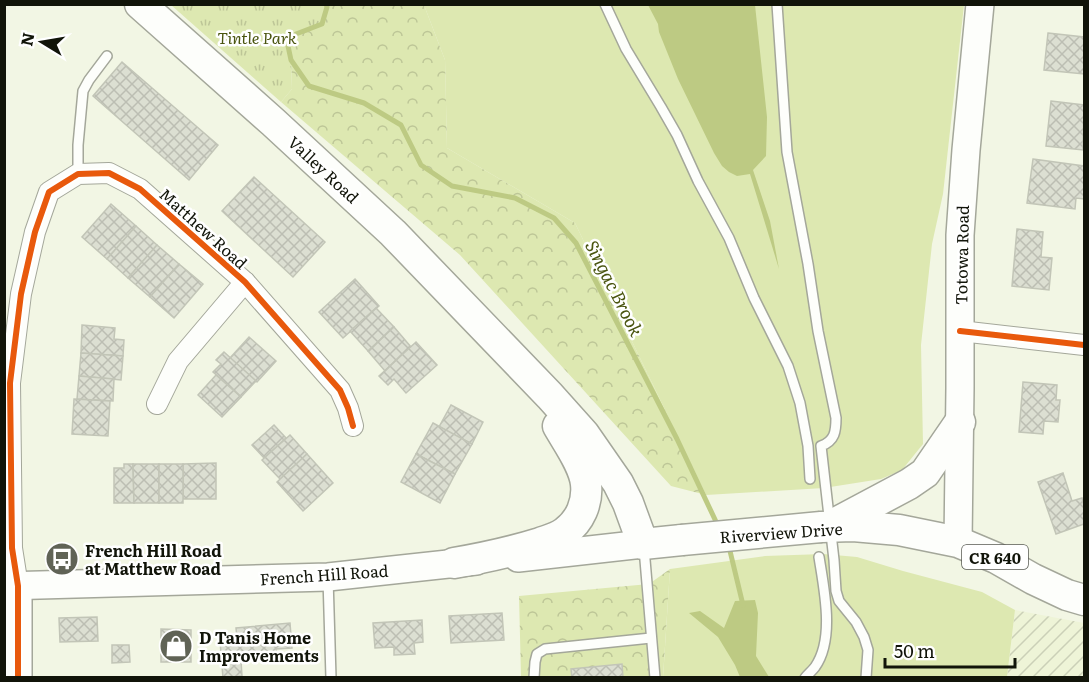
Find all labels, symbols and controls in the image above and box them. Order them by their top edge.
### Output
north arrow [12,12,72,72]
park label: Tintle Park [218,25,297,49]
text: N [13,30,39,48]
street label: Valley Road [283,130,365,208]
street label: Matthew Road [155,182,254,274]
street label: Totowa Road [948,205,974,305]
water label: Singac Brook [579,235,651,341]
street label: Riverview Drive [719,516,843,548]
place label: French Hill Road at Matthew Road [85,538,222,580]
bus stop icon: French Hill Road at Matthew Road [44,541,80,577]
road number: CR 640 [962,545,1028,569]
street label: French Hill Road [259,558,389,590]
place label: D Tanis Home Improvements [199,625,319,667]
shop icon: D Tanis Home Improvements [158,628,194,664]
scale bar [885,631,1016,669]
text: 50 m [894,637,935,664]

